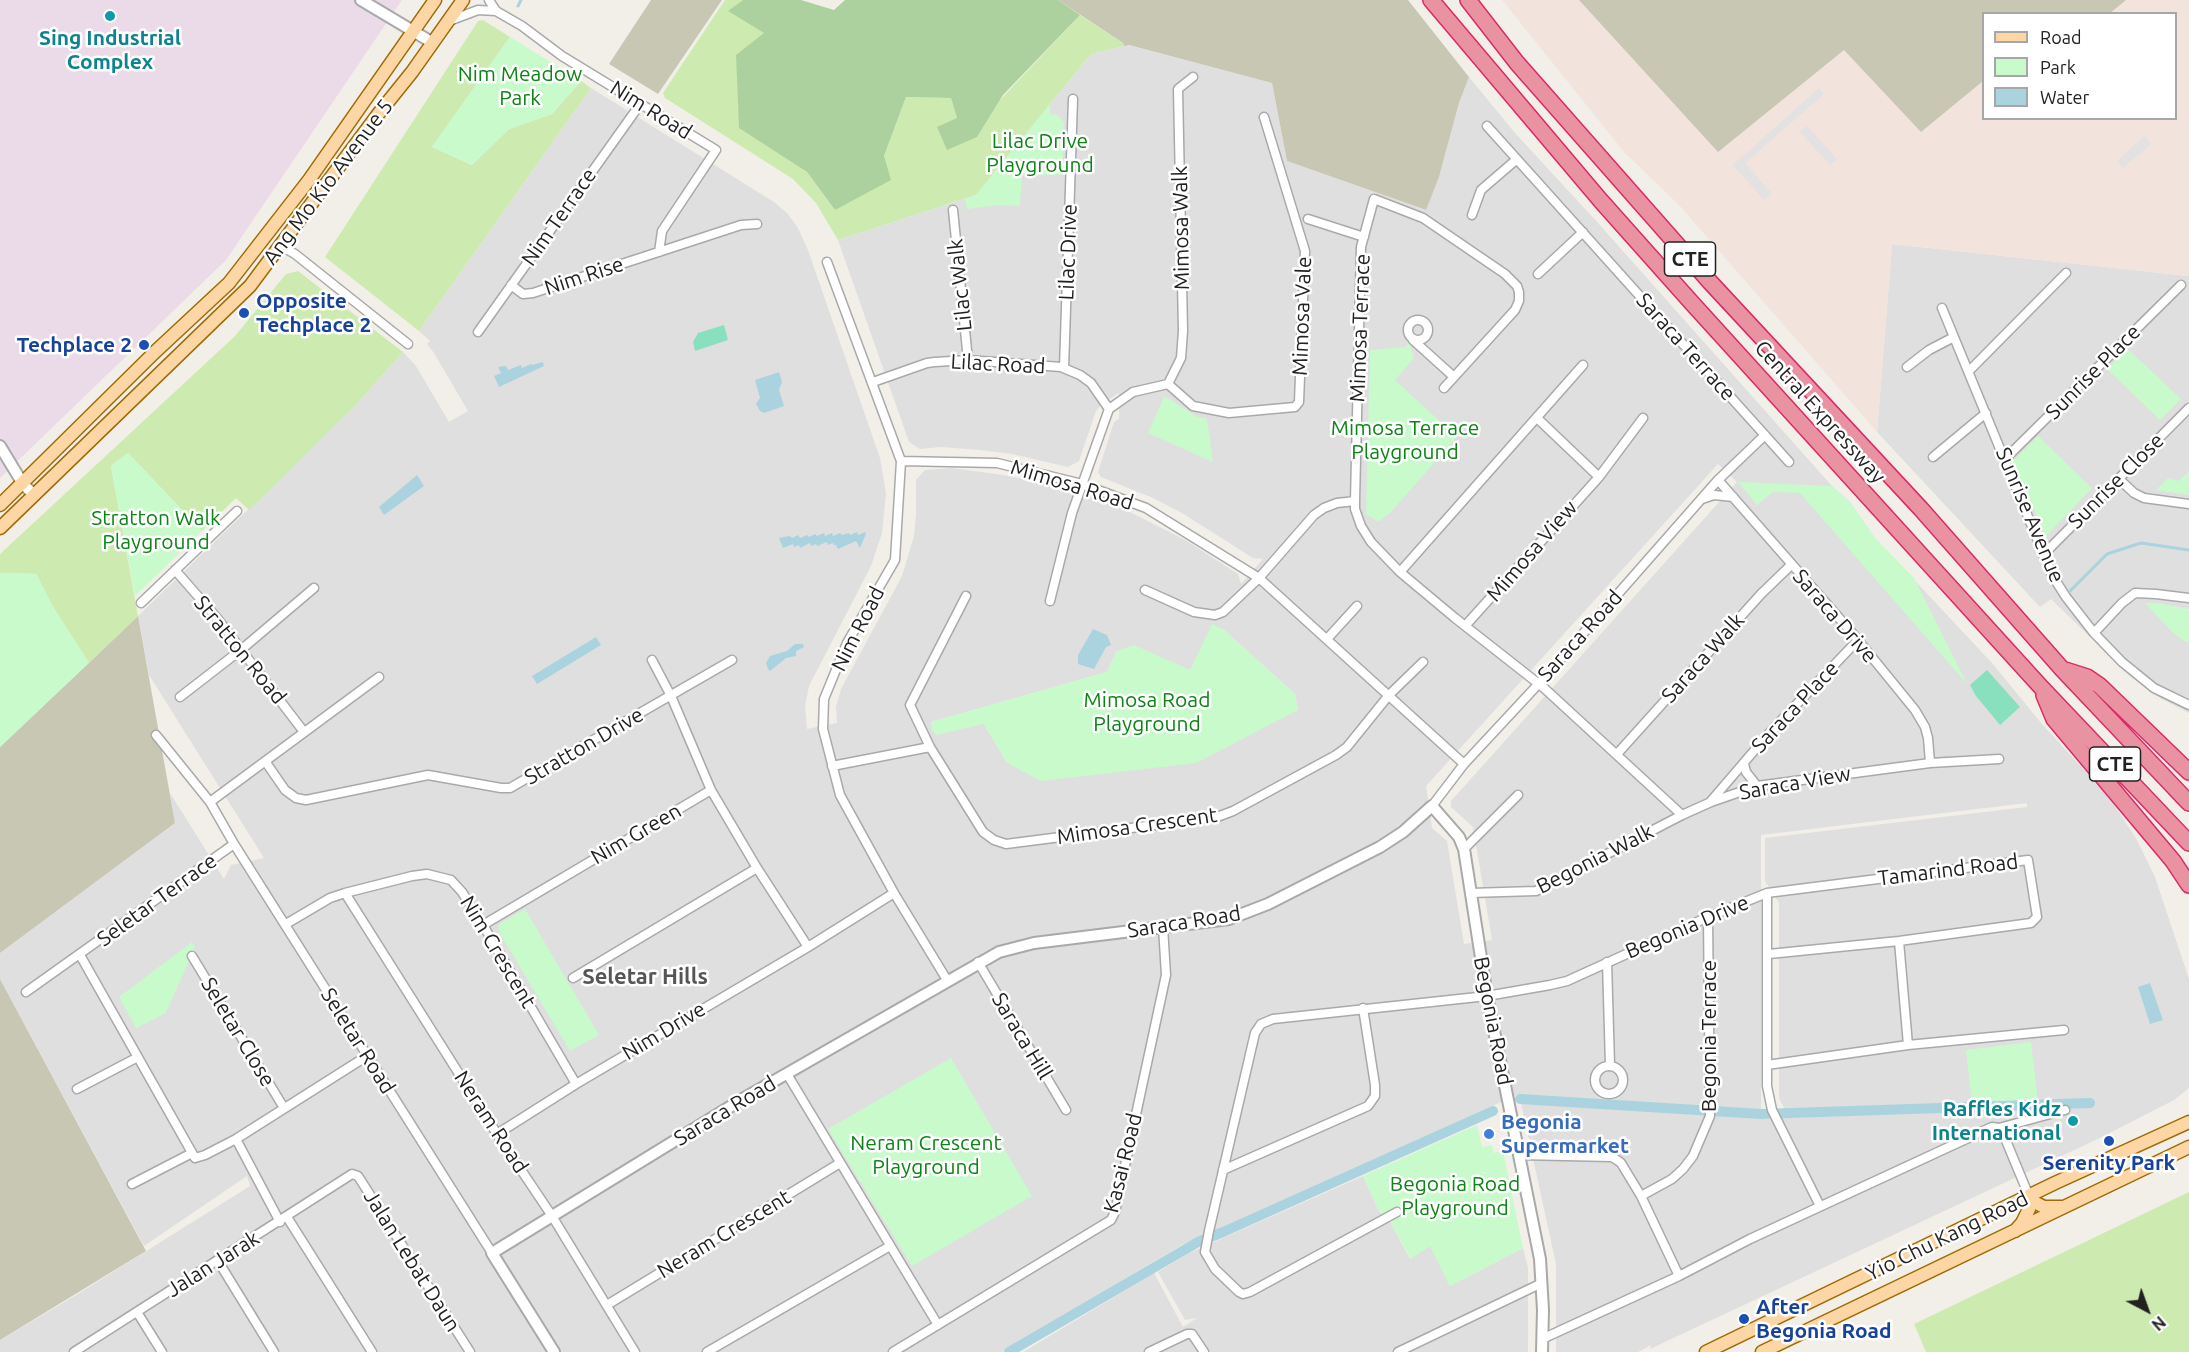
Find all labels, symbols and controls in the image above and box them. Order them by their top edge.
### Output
marker: Sing Industrial Complex [103,9,117,23]
legend [1982,12,2177,120]
place label: Sing Industrial Complex [39,25,181,75]
text: Road [2040,27,2082,47]
text: Park [2040,57,2076,77]
park label: Nim Meadow Park [458,61,582,111]
street label: Nim Road [606,75,696,145]
text: Water [2040,87,2089,107]
street label: Ang Mo Kio Avenue 5 [258,94,398,270]
park label: Lilac Drive Playground [986,128,1094,178]
street label: Nim Terrace [516,163,602,271]
street label: Mimosa Walk [1167,166,1195,290]
street label: Lilac Drive [1054,203,1082,301]
street label: Lilac Walk [943,238,977,332]
road number: CTE [1664,242,1716,276]
street label: Nim Rise [541,251,627,301]
street label: Mimosa Terrace [1345,253,1375,403]
street label: Mimosa Vale [1287,256,1317,376]
place label: Opposite Techplace 2 [256,288,371,338]
street label: Saraca Terrace [1631,288,1741,406]
marker: Opposite Techplace 2 [237,306,251,320]
street label: Sunrise Place [2040,319,2146,425]
place label: Techplace 2 [17,332,132,358]
street label: Central Expressway [1749,335,1891,489]
marker: Techplace 2 [137,338,151,352]
street label: Lilac Road [950,349,1046,379]
park label: Mimosa Terrace Playground [1331,415,1479,465]
street label: Sunrise Close [2063,428,2169,534]
street label: Sunrise Avenue [1990,444,2070,586]
street label: Mimosa Road [1008,454,1136,516]
street label: Mimosa View [1481,495,1583,607]
park label: Stratton Walk Playground [91,505,221,555]
street label: Saraca Drive [1788,564,1882,668]
street label: Nim Road [826,583,890,675]
street label: Saraca Road [1532,585,1628,687]
street label: Stratton Road [189,591,291,709]
street label: Saraca Walk [1656,608,1750,708]
street label: Saraca Place [1746,656,1844,758]
park label: Mimosa Road Playground [1084,687,1210,737]
street label: Stratton Drive [520,702,648,790]
road number: CTE [2090,747,2140,781]
street label: Saraca View [1737,761,1853,805]
street label: Nim Green [586,798,686,870]
street label: Mimosa Crescent [1055,802,1219,850]
street label: Begonia Walk [1532,819,1658,899]
street label: Seletar Terrace [92,848,222,952]
street label: Tamarind Road [1876,849,2020,891]
street label: Begonia Drive [1621,890,1753,964]
street label: Nim Crescent [455,891,541,1013]
street label: Saraca Road [1126,901,1242,943]
street label: Begonia Road [1468,955,1518,1087]
street label: Begonia Terrace [1696,960,1722,1112]
district label: Seletar Hills [582,964,708,990]
street label: Seletar Close [196,973,280,1091]
street label: Seletar Road [316,983,400,1099]
street label: Saraca Hill [986,988,1058,1084]
street label: Nim Drive [618,996,710,1066]
street label: Neram Road [449,1066,533,1178]
street label: Saraca Road [670,1071,780,1151]
place label: Raffles Kidz International [1932,1096,2061,1146]
place label: Begonia Supermarket [1501,1109,1629,1159]
street label: Kasai Road [1098,1111,1148,1215]
marker: Raffles Kidz International [2066,1114,2080,1128]
marker: Begonia Supermarket [1482,1127,1496,1141]
park label: Neram Crescent Playground [850,1130,1002,1180]
marker: Serenity Park [2102,1134,2116,1148]
place label: Serenity Park [2043,1150,2175,1176]
park label: Begonia Road Playground [1390,1171,1520,1221]
street label: Neram Crescent [653,1184,795,1284]
street label: Jalan Lebat Daun [358,1186,466,1336]
street label: Yio Chu Kang Road [1862,1186,2032,1286]
street label: Jalan Jarak [162,1226,264,1302]
north arrow [2117,1280,2177,1340]
place label: After Begonia Road [1756,1294,1892,1344]
marker: After Begonia Road [1737,1312,1751,1326]
text: N [2148,1313,2169,1334]

